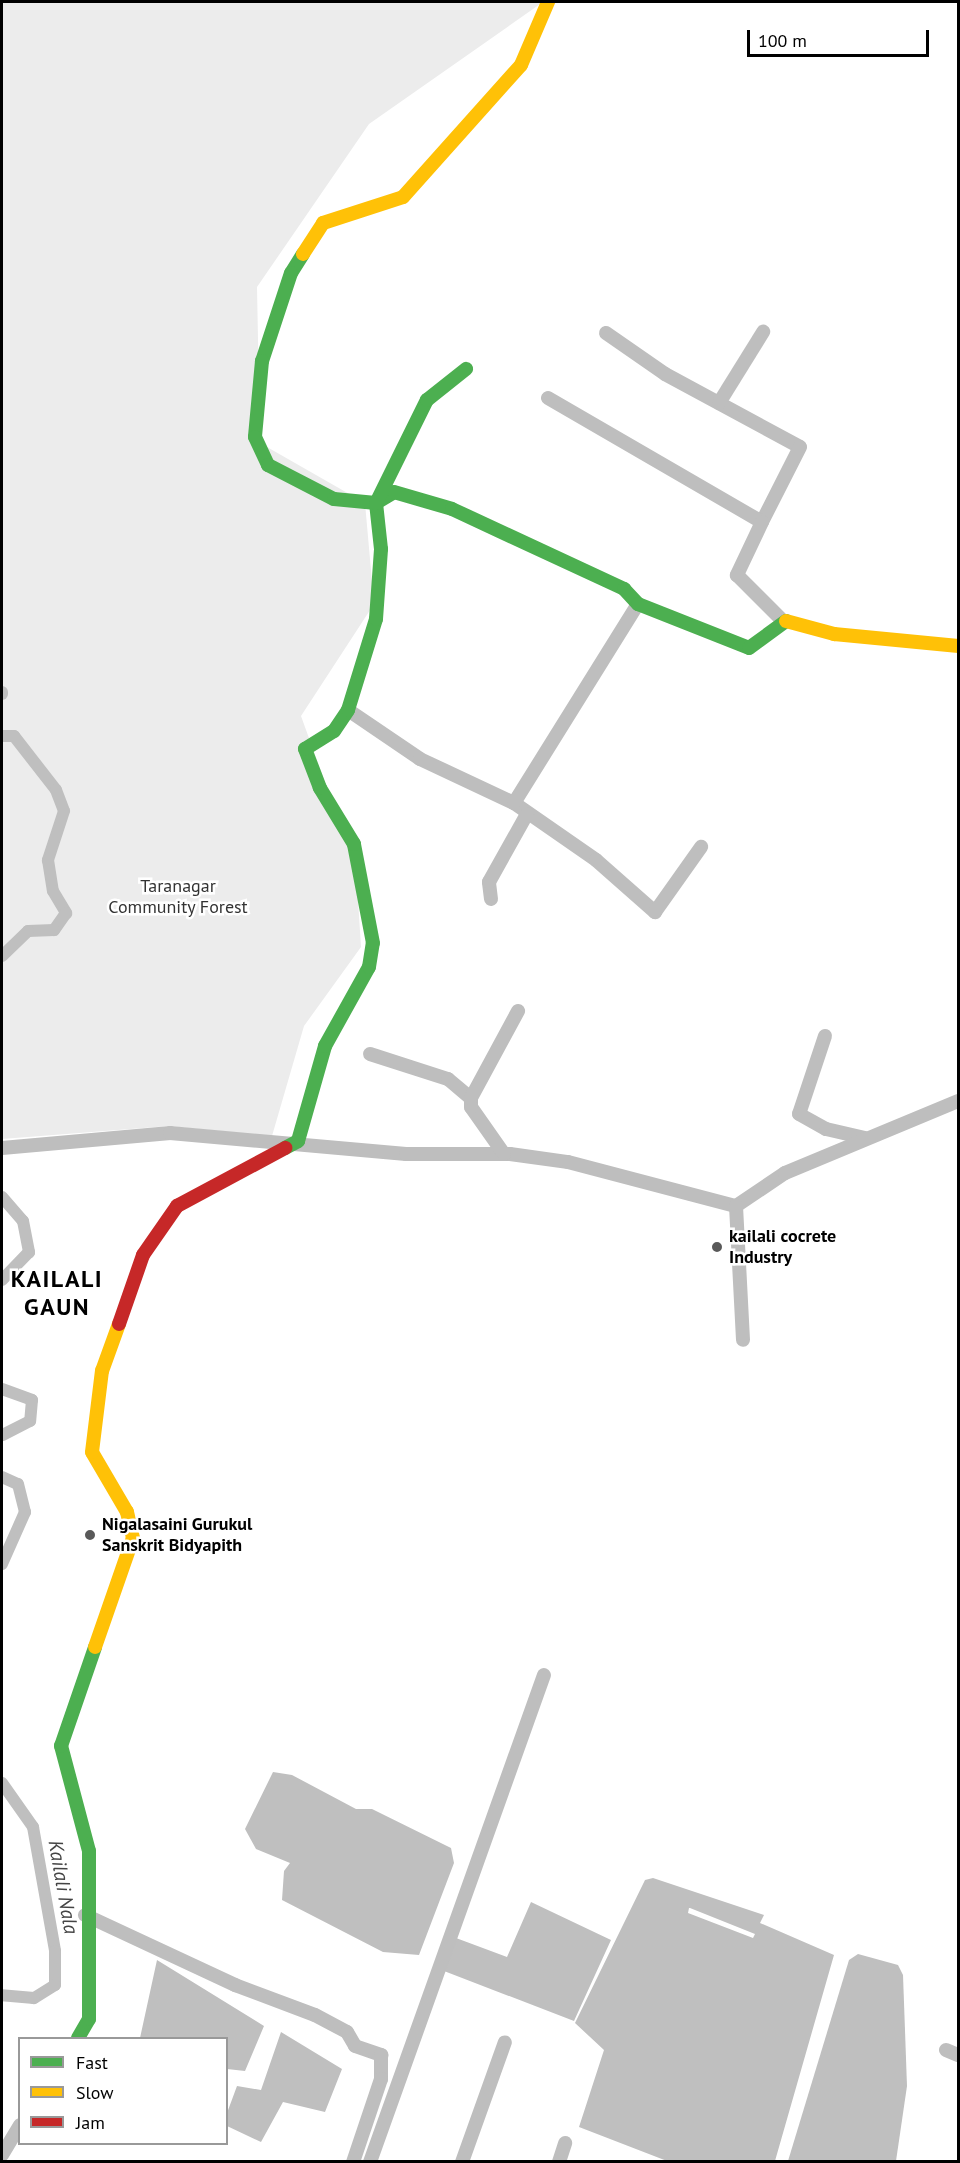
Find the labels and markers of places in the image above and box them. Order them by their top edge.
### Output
place label: kailali cocrete Industry [729,1226,836,1268]
marker: kailali cocrete Industry [710,1240,724,1254]
place label: Nigalasaini Gurukul Sanskrit Bidyapith [102,1514,252,1556]
marker: Nigalasaini Gurukul Sanskrit Bidyapith [83,1528,97,1542]

